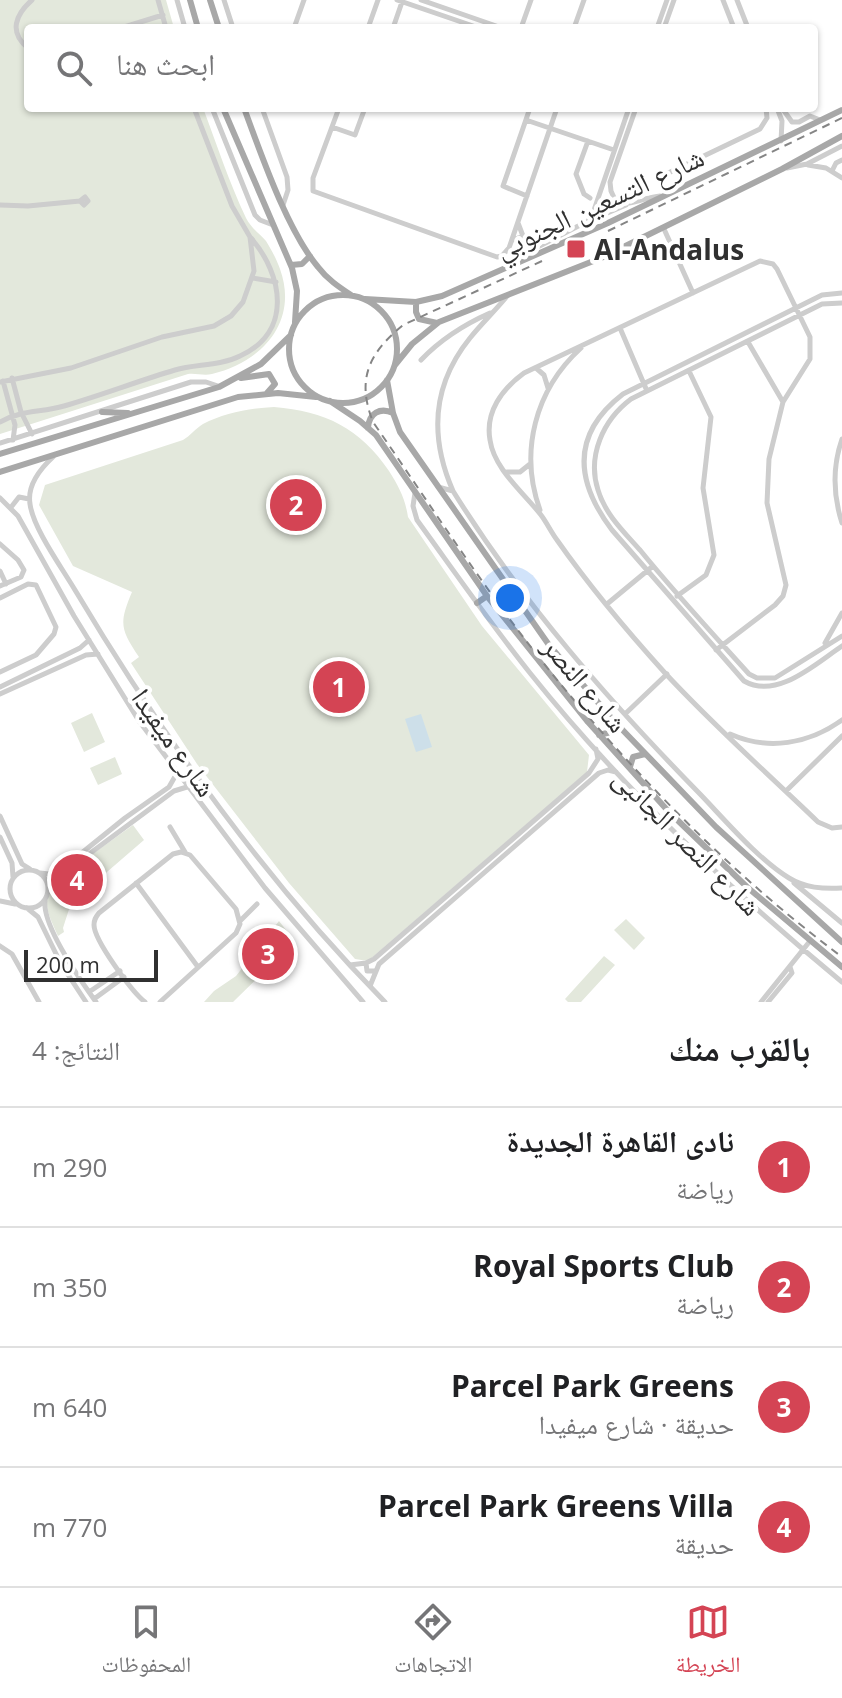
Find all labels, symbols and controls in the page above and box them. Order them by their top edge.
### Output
search box [24,24,818,112]
text: ابحث هنا [116,43,215,84]
icon: search [52,46,96,90]
street label: شارع التسعين الجنوبي [488,137,712,272]
place label: Al-Andalus [594,230,744,268]
marker: Al-Andalus [565,238,587,260]
pin: 2 [270,475,322,535]
your location [490,578,530,618]
street label: شارع النصر [534,627,637,740]
pin: 1 [313,657,365,717]
street label: شارع ميفيدا [124,680,226,804]
street label: شارع النصر الجانبى [606,759,770,923]
pin: 4 [51,850,103,910]
pin: 3 [242,924,294,984]
scale bar [24,946,158,982]
text: 200 m [36,949,100,979]
text: بالقرب منك [668,1025,810,1071]
text: النتائج: 4 [32,1032,120,1068]
text: نادى القاهرة الجديدة [506,1120,734,1161]
text: 290 m [32,1149,107,1185]
text: 1 [777,1149,791,1185]
text: رياضة [676,1171,734,1207]
text: Royal Sports Club [473,1245,734,1286]
text: 350 m [32,1269,107,1305]
text: 2 [777,1269,791,1305]
text: رياضة [676,1286,734,1322]
text: Parcel Park Greens [451,1365,734,1406]
text: 640 m [32,1389,107,1425]
text: 3 [777,1389,791,1425]
text: حديقة · شارع ميفيدا [539,1406,734,1442]
text: Parcel Park Greens Villa [378,1485,734,1526]
text: 770 m [32,1509,107,1545]
text: 4 [777,1509,791,1545]
text: حديقة [674,1526,734,1562]
tab: المحفوظات [102,1600,191,1686]
tab: الاتجاهات [394,1600,472,1686]
tab: الخريطة [676,1600,740,1686]

